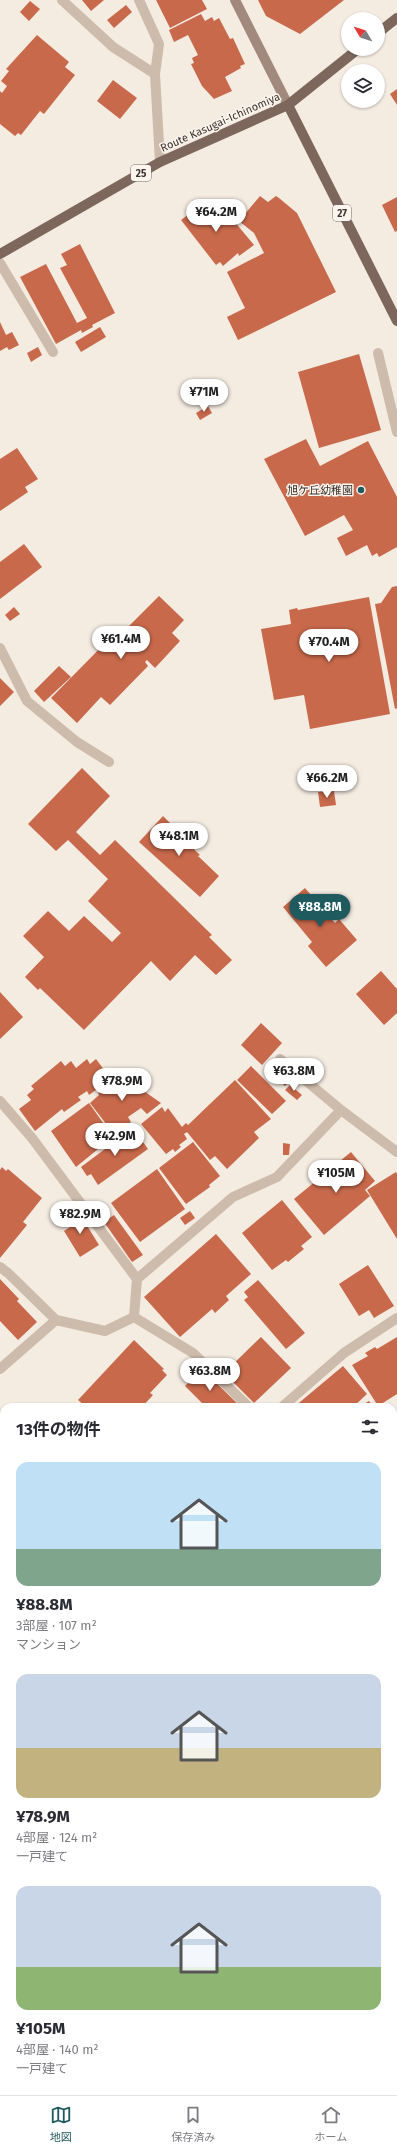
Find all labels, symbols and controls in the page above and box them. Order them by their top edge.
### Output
north arrow [341,12,385,56]
map controls [341,12,385,108]
button: layers [341,64,385,108]
street label: Route Kasugai-Ichinomiya [158,90,282,155]
road number: 25 [131,165,151,181]
pin: ¥64.2M [183,199,249,233]
text: ¥64.2M [195,204,237,219]
road number: 27 [333,205,351,221]
pin: ¥71M [180,379,228,413]
text: ¥71M [189,384,219,399]
place label: 旭ケ丘幼稚園 [287,484,353,497]
marker: 旭ケ丘幼稚園 [356,485,366,495]
pin: ¥61.4M [88,626,154,660]
pin: ¥70.4M [296,629,362,663]
text: ¥61.4M [101,631,141,646]
text: ¥70.4M [308,634,350,649]
pin: ¥66.2M [294,765,360,799]
text: ¥66.2M [306,770,348,785]
pin: ¥48.1M [146,823,212,857]
text: ¥48.1M [159,828,199,843]
pin: ¥88.8M [287,894,353,928]
text: ¥88.8M [298,899,342,914]
pin: ¥63.8M [261,1058,327,1092]
text: ¥63.8M [273,1063,315,1078]
pin: ¥78.9M [89,1068,155,1102]
text: ¥78.9M [101,1073,143,1088]
pin: ¥42.9M [82,1123,148,1157]
text: ¥42.9M [94,1128,136,1143]
pin: ¥105M [308,1160,364,1194]
text: ¥105M [317,1165,355,1180]
pin: ¥82.9M [47,1201,113,1235]
text: ¥82.9M [59,1206,101,1221]
pin: ¥63.8M [177,1358,243,1392]
text: ¥63.8M [189,1363,231,1378]
icon: filters [359,1416,381,1438]
text: 13件の物件 [16,1419,101,1440]
icon: home [163,1488,235,1560]
text: ¥88.8M [16,1594,73,1615]
text: 3部屋 · 107 m² [16,1618,97,1633]
text: マンション [16,1637,81,1652]
icon: home [163,1700,235,1772]
text: ¥78.9M [16,1806,70,1827]
text: 4部屋 · 124 m² [16,1830,97,1845]
text: 一戸建て [16,1849,68,1864]
icon: home [163,1912,235,1984]
text: ¥105M [16,2018,65,2039]
text: 4部屋 · 140 m² [16,2042,98,2057]
text: 一戸建て [16,2061,68,2076]
tab: 地図 [50,2104,72,2144]
tab: 保存済み [171,2104,215,2144]
tab: ホーム [315,2104,347,2144]

